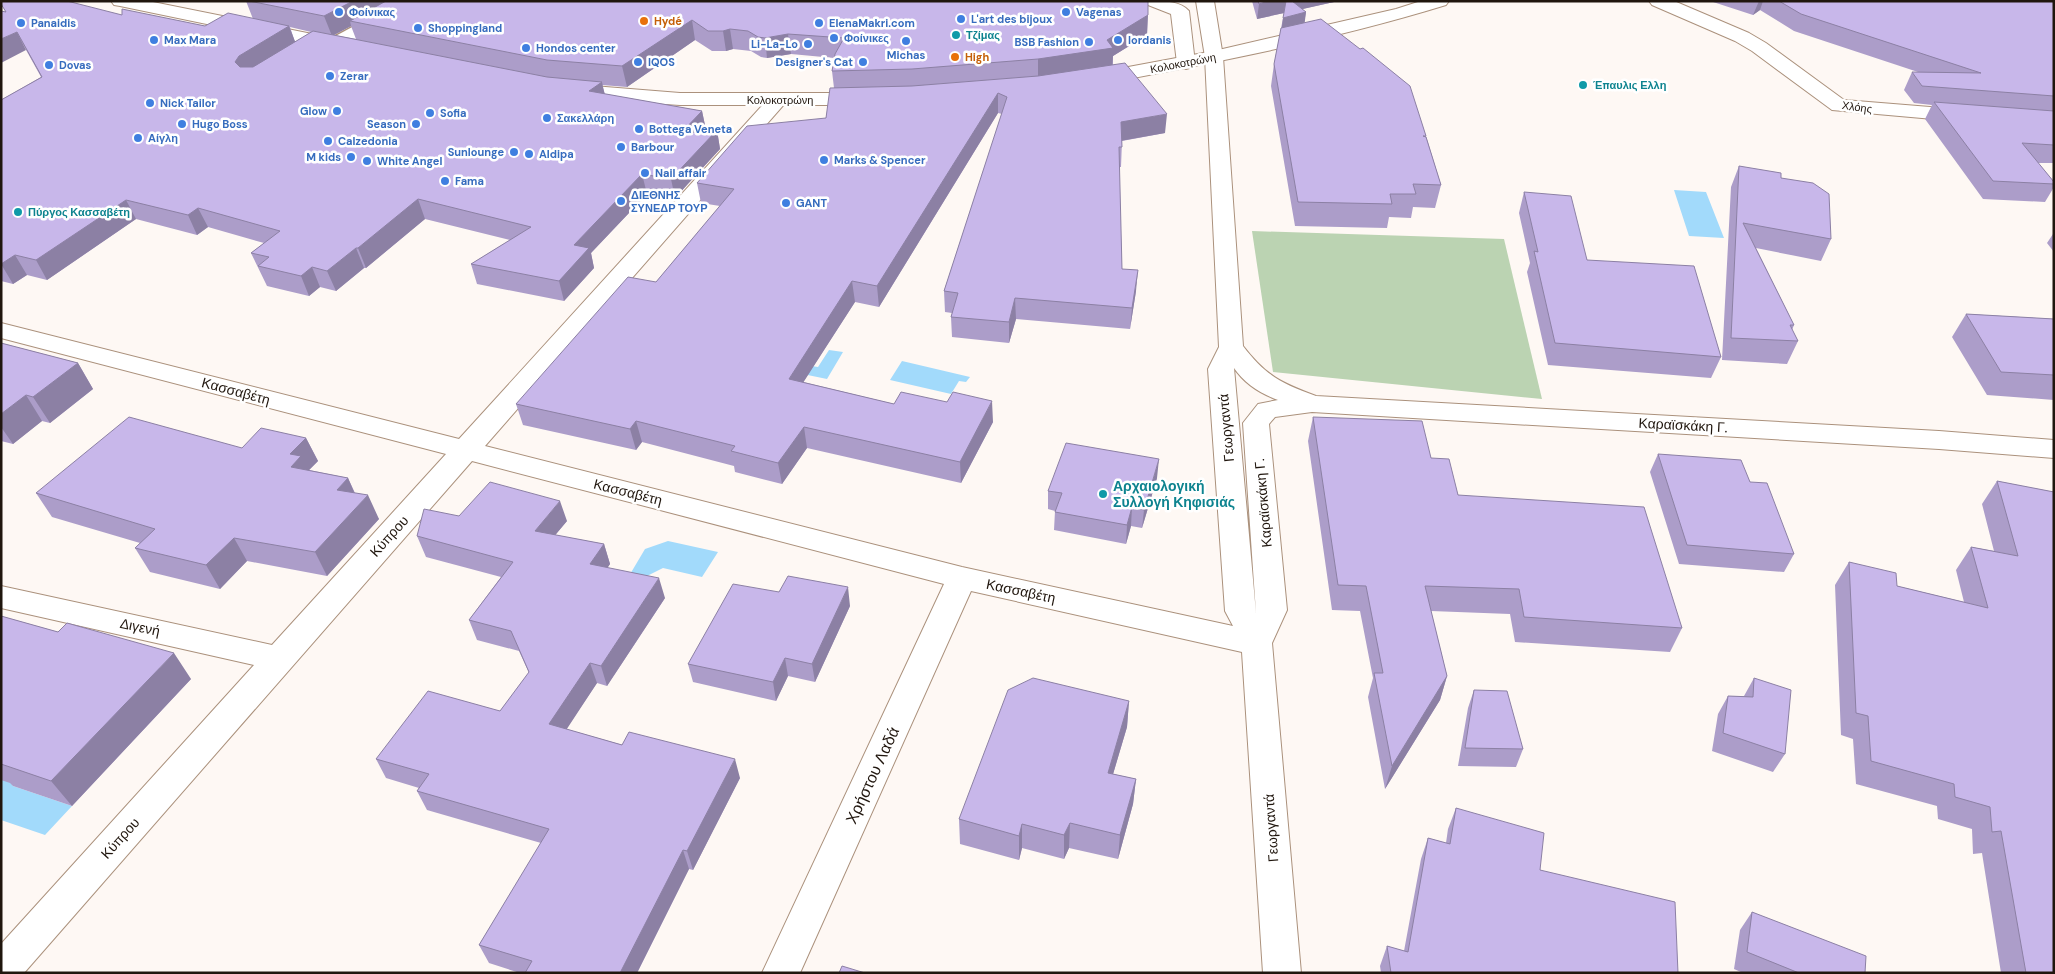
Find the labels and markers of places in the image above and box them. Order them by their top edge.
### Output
place label: Φοίνικας [349,5,396,19]
place label: Vagenas [1076,5,1122,19]
marker: Φοίνικας [333,6,345,18]
marker: Vagenas [1060,6,1072,18]
place label: L'art des bijoux [971,12,1053,26]
marker: L'art des bijoux [955,13,967,25]
place label: Hydé [654,14,682,28]
marker: Hydé [638,15,650,27]
place label: Panaidis [31,16,76,30]
place label: ElenaMakri.com [829,16,915,30]
marker: Panaidis [15,17,27,29]
marker: ElenaMakri.com [813,17,825,29]
place label: Shoppingland [428,21,502,35]
marker: Shoppingland [412,22,424,34]
place label: Τζίμας [966,28,1000,42]
marker: Τζίμας [950,29,962,41]
place label: Φοίνικες [844,31,889,45]
marker: Φοίνικες [828,32,840,44]
place label: Max Mara [164,33,216,47]
place label: Iordanis [1128,33,1172,47]
marker: Max Mara [148,34,160,46]
marker: Iordanis [1112,34,1124,46]
marker: Michas [900,35,912,47]
place label: BSB Fashion [1014,35,1079,49]
marker: BSB Fashion [1083,36,1095,48]
place label: Li-La-Lo [751,37,798,51]
marker: Li-La-Lo [802,38,814,50]
place label: Hondos center [536,41,616,55]
marker: Hondos center [520,42,532,54]
place label: Michas [887,48,925,62]
place label: High [965,50,989,64]
marker: High [949,51,961,63]
place label: IQOS [648,55,675,69]
place label: Designer's Cat [775,55,853,69]
marker: IQOS [632,56,644,68]
marker: Designer's Cat [857,56,869,68]
place label: Dovas [59,58,92,72]
marker: Dovas [43,59,55,71]
place label: Zerar [340,69,369,83]
marker: Zerar [324,70,336,82]
place label: Έπαυλις Ελλη [1593,78,1667,92]
marker: Έπαυλις Ελλη [1577,79,1589,91]
place label: Nick Tailor [160,96,216,110]
marker: Nick Tailor [144,97,156,109]
place label: Glow [300,104,327,118]
marker: Glow [331,105,343,117]
place label: Sofia [440,106,467,120]
marker: Sofia [424,107,436,119]
place label: Σακελλάρη [557,111,614,125]
marker: Σακελλάρη [541,112,553,124]
place label: Hugo Boss [192,117,248,131]
place label: Season [367,117,406,131]
marker: Hugo Boss [176,118,188,130]
marker: Season [410,118,422,130]
place label: Bottega Veneta [649,122,732,136]
marker: Bottega Veneta [633,123,645,135]
place label: Αίγλη [148,131,178,145]
marker: Αίγλη [132,132,144,144]
place label: Calzedonia [338,134,398,148]
marker: Calzedonia [322,135,334,147]
place label: Barbour [631,140,675,154]
marker: Barbour [615,141,627,153]
place label: Sunlounge [448,145,504,159]
marker: Sunlounge [508,146,520,158]
place label: Aldipa [539,147,574,161]
marker: Aldipa [523,148,535,160]
place label: M kids [306,150,341,164]
marker: M kids [345,151,357,163]
place label: Marks & Spencer [834,153,926,167]
place label: White Angel [377,154,442,168]
marker: Marks & Spencer [818,154,830,166]
marker: White Angel [361,155,373,167]
place label: Nail affair [655,166,707,180]
marker: Nail affair [639,167,651,179]
place label: Fama [455,174,484,188]
marker: Fama [439,175,451,187]
place label: ΔΙΕΘΝΗΣ ΣΥΝΕΔΡ ΤΟΥΡ [631,188,708,215]
marker: ΔΙΕΘΝΗΣ ΣΥΝΕΔΡ ΤΟΥΡ [615,195,627,207]
place label: GANT [796,196,827,210]
marker: GANT [780,197,792,209]
place label: Πύργος Κασσαβέτη [28,205,130,219]
marker: Πύργος Κασσαβέτη [12,206,24,218]
place label: Αρχαιολογική Συλλογή Κηφισιάς [1113,477,1235,511]
marker: Αρχαιολογική Συλλογή Κηφισιάς [1097,488,1109,500]

